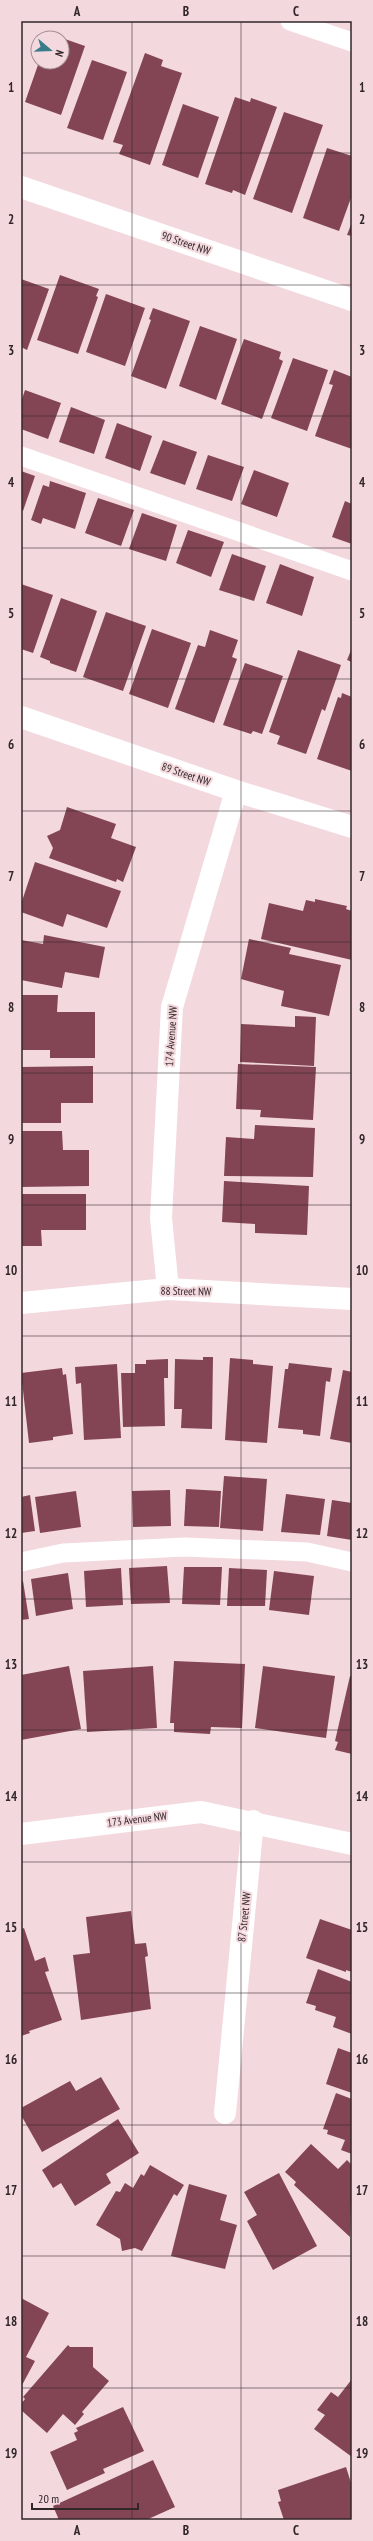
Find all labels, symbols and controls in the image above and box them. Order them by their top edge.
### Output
text: A [73,3,81,20]
text: B [183,3,189,20]
text: C [293,3,299,20]
north arrow [30,30,70,70]
text: N [52,48,67,58]
text: 1 [8,79,14,96]
text: 1 [359,79,365,96]
text: 2 [8,211,14,228]
text: 2 [359,211,365,228]
street label: 90 Street NW [160,228,213,258]
text: 3 [8,342,14,359]
text: 3 [359,342,365,359]
text: 4 [8,474,15,491]
text: 4 [359,474,366,491]
text: 5 [8,605,14,622]
text: 5 [359,605,365,622]
text: 6 [8,736,14,753]
text: 6 [359,736,365,753]
street label: 89 Street NW [160,759,213,789]
text: 7 [8,868,14,885]
text: 7 [359,868,365,885]
text: 8 [8,999,14,1016]
text: 8 [359,999,365,1016]
street label: 174 Avenue NW [162,1005,180,1067]
text: 9 [8,1131,14,1148]
text: 9 [359,1131,365,1148]
text: 10 [5,1262,17,1279]
text: 10 [356,1262,368,1279]
street label: 88 Street NW [161,1284,212,1298]
text: 11 [5,1393,17,1410]
text: 11 [356,1393,368,1410]
text: 12 [5,1525,17,1542]
text: 12 [356,1525,368,1542]
text: 13 [5,1656,17,1673]
text: 13 [356,1656,368,1673]
text: 14 [5,1788,18,1805]
text: 14 [356,1788,369,1805]
street label: 173 Avenue NW [106,1808,168,1830]
street label: 87 Street NW [234,1891,254,1943]
text: 15 [5,1919,17,1936]
text: 15 [356,1919,368,1936]
text: 16 [5,2051,17,2068]
text: 16 [356,2051,368,2068]
text: 17 [5,2182,17,2199]
text: 17 [356,2182,368,2199]
text: 18 [5,2313,17,2330]
text: 18 [356,2313,368,2330]
text: 19 [5,2445,17,2462]
text: 19 [356,2445,368,2462]
scale bar [32,2485,138,2511]
text: 20 m [38,2491,59,2506]
text: A [73,2522,81,2539]
text: B [183,2522,189,2539]
text: C [293,2522,299,2539]

